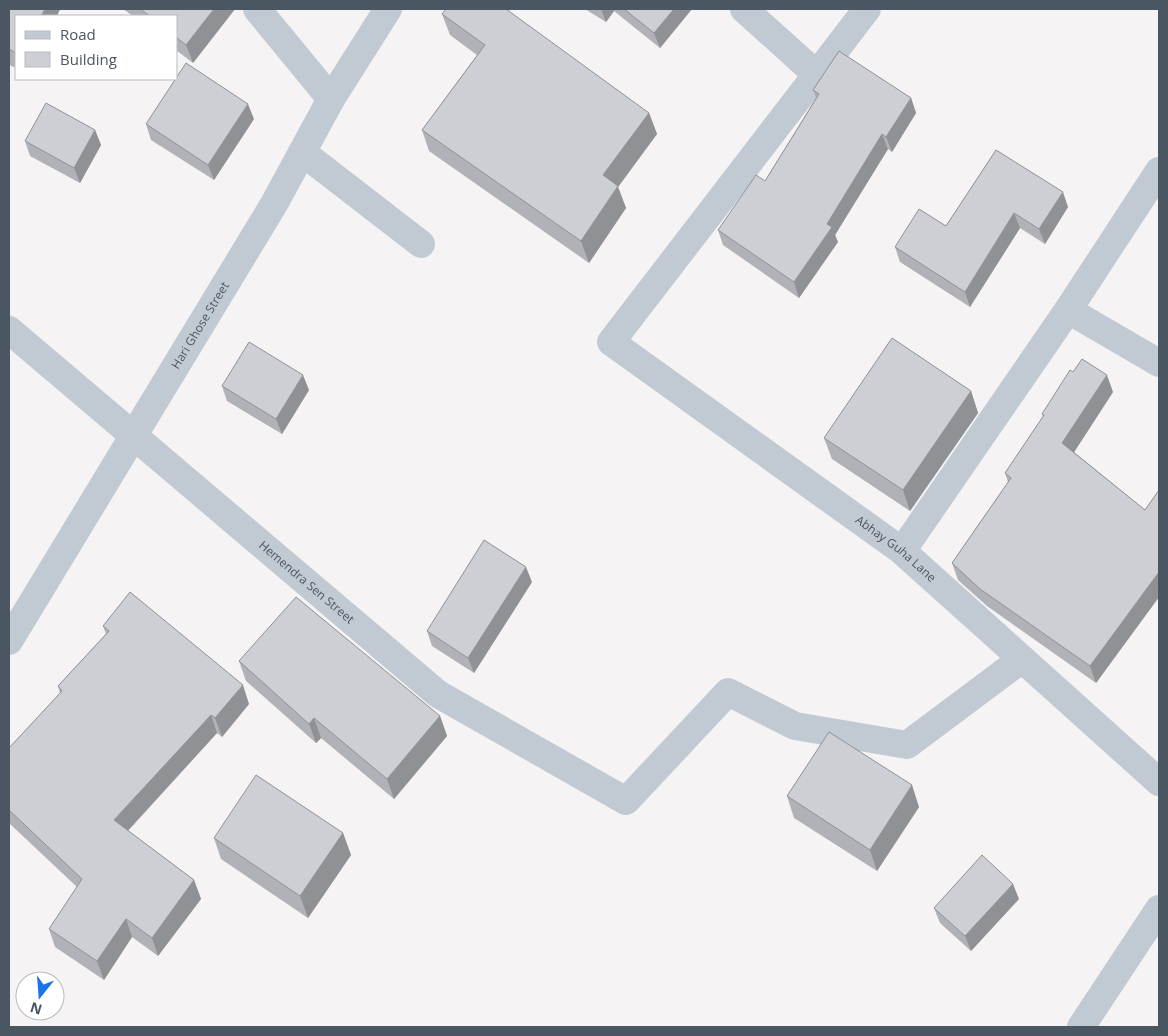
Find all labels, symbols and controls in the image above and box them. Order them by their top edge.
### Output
legend [15,15,178,80]
text: Road [60,24,96,44]
text: Building [60,49,117,69]
street label: Hari Ghose Street [167,278,233,372]
street label: Abhay Guha Lane [852,511,940,586]
street label: Hemendra Sen Street [255,537,358,627]
north arrow [15,971,65,1021]
text: N [28,998,44,1020]

